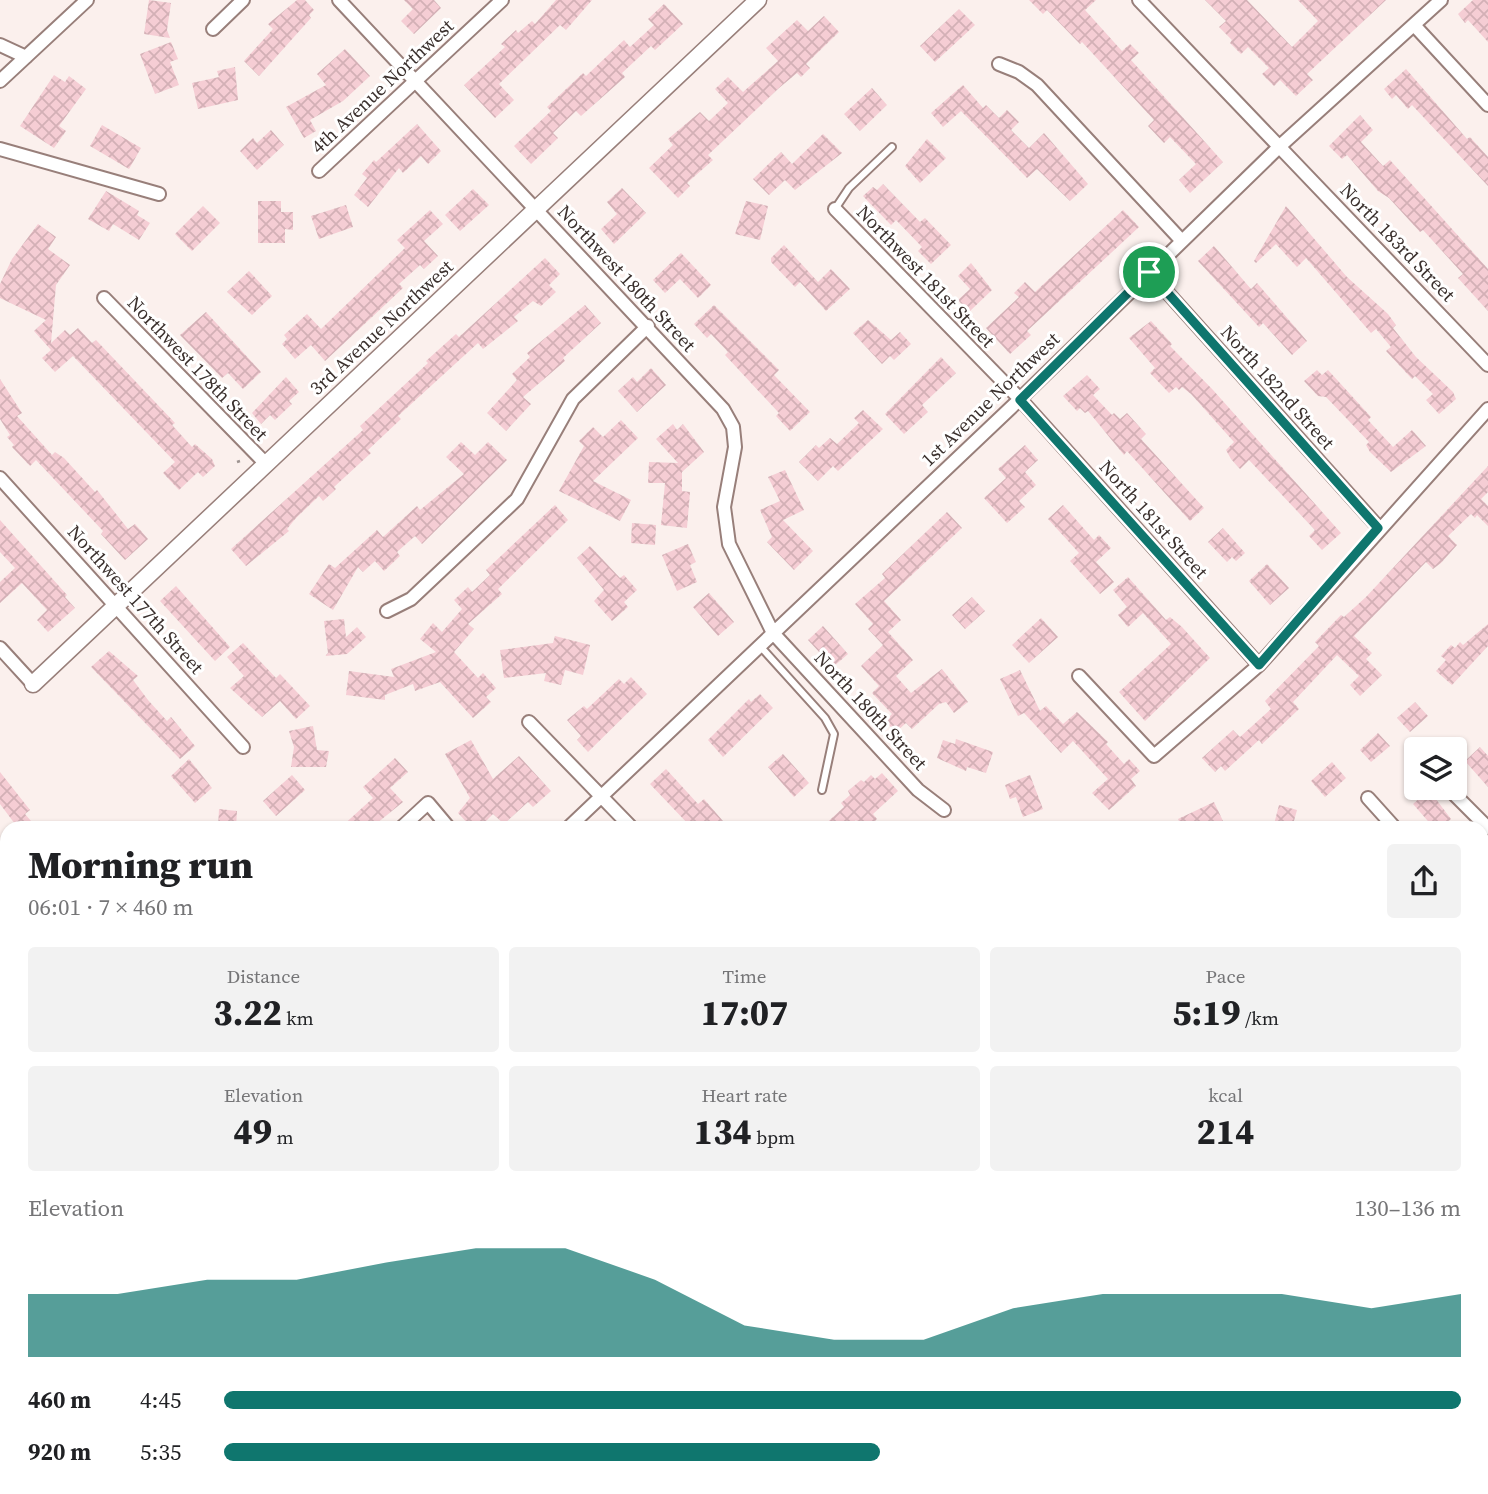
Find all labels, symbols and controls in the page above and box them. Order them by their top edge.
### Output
street label: 4th Avenue Northwest [305,12,460,159]
street label: North 183rd Street [1335,177,1462,307]
street label: Northwest 180th Street [552,199,703,358]
street label: Northwest 181st Street [851,199,1001,354]
pin [1119,242,1179,302]
street label: 3rd Avenue Northwest [304,253,459,400]
icon: arrive [1130,253,1168,291]
street label: Northwest 178th Street [122,290,275,447]
street label: North 182nd Street [1215,319,1341,455]
street label: 1st Avenue Northwest [915,326,1065,472]
street label: North 181st Street [1094,454,1215,584]
street label: Northwest 177th Street [62,519,210,680]
street label: North 180th Street [809,645,934,776]
map controls [1404,737,1467,800]
button: layers [1404,737,1467,800]
text: Morning run [28,839,253,891]
button: share [1387,844,1461,918]
text: 06:01 · 7 × 460 m [28,891,194,923]
text: Distance [227,963,300,989]
text: Time [723,963,766,989]
text: Pace [1206,963,1245,989]
text: 3.22 [213,989,282,1037]
text: 17:07 [701,989,788,1037]
text: 5:19 [1172,989,1241,1037]
text: km [282,1005,314,1031]
text: /km [1241,1005,1279,1031]
text: Elevation [224,1082,303,1108]
text: Heart rate [701,1082,788,1108]
text: kcal [1208,1082,1243,1108]
text: 49 [233,1108,272,1156]
text: 134 [694,1108,752,1156]
text: 214 [1197,1108,1254,1156]
text: m [272,1124,294,1150]
text: bpm [752,1124,795,1150]
text: Elevation [28,1192,124,1224]
text: 130–136 m [1354,1192,1461,1224]
text: 460 m [28,1384,91,1416]
text: 4:45 [140,1384,181,1416]
text: 920 m [28,1436,91,1468]
text: 5:35 [140,1436,181,1468]

